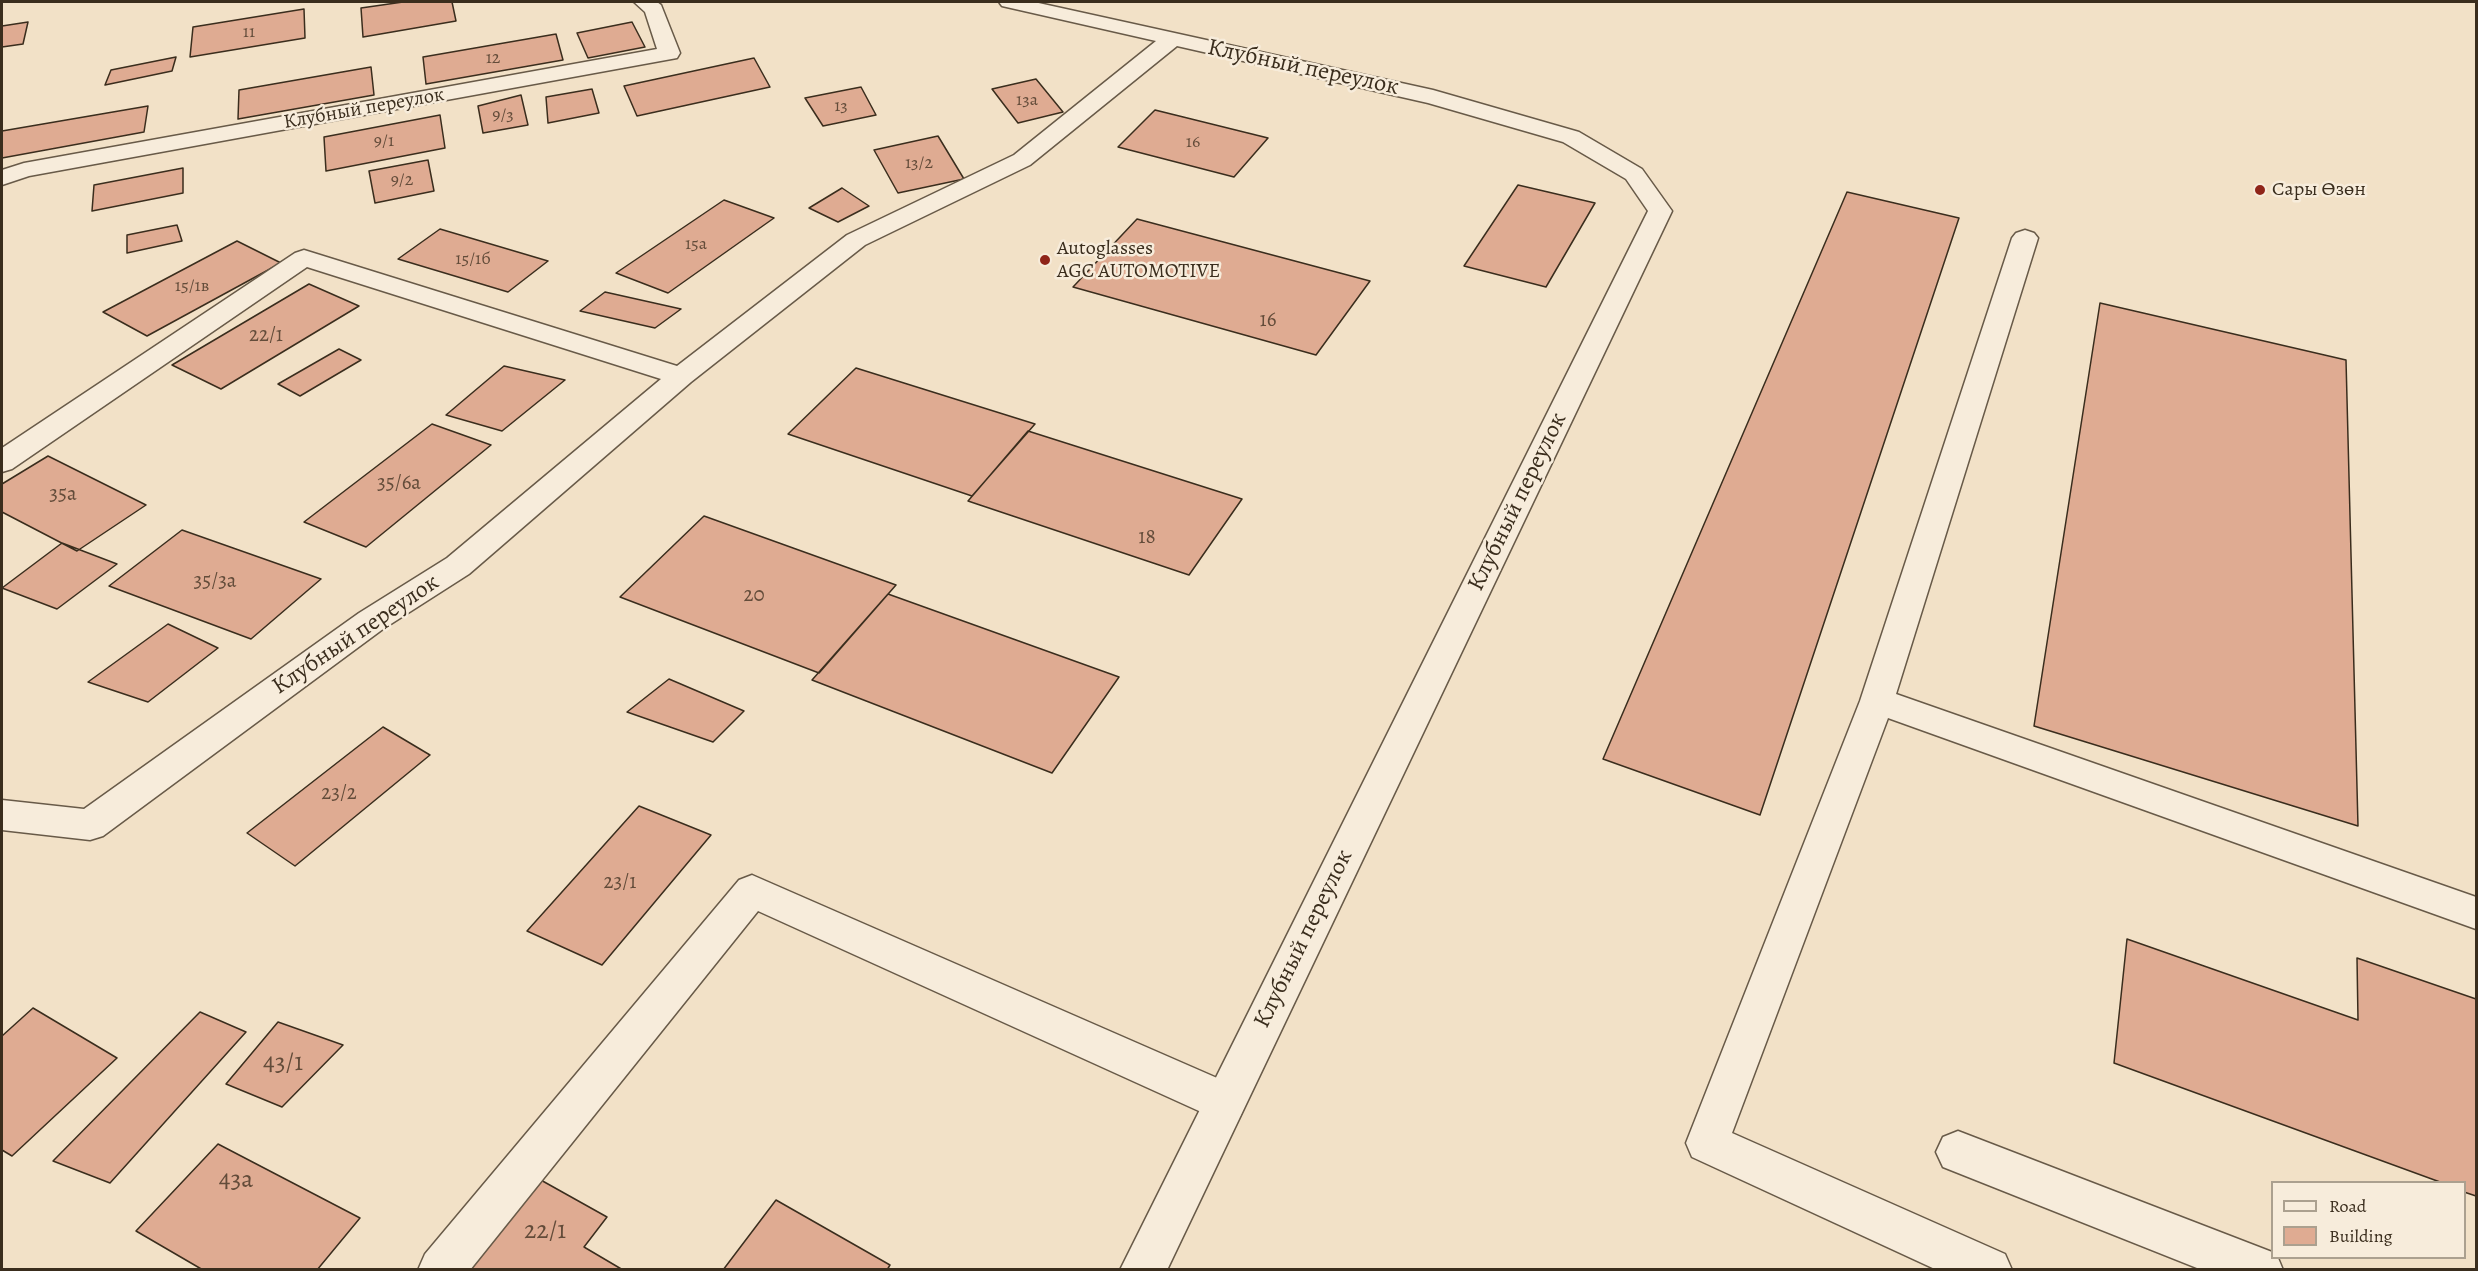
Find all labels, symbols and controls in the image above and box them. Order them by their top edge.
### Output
house number: 11 [243,22,255,44]
street label: Клубный переулок [1205,34,1401,102]
house number: 12 [486,48,500,70]
street label: Клубный переулок [282,83,446,135]
house number: 13а [1016,90,1038,112]
house number: 13 [834,96,848,118]
house number: 9/3 [492,105,514,127]
house number: 9/1 [374,131,394,153]
house number: 16 [1186,132,1200,154]
house number: 13/2 [905,153,933,175]
house number: 9/2 [391,170,413,192]
place label: Сары Өзөн [2272,178,2366,202]
marker: Сары Өзөн [2253,183,2267,197]
house number: 15а [685,234,707,256]
place label: Autoglasses AGC AUTOMOTIVE [1057,237,1220,284]
house number: 15/1б [455,249,491,271]
marker: Autoglasses AGC AUTOMOTIVE [1038,253,1052,267]
house number: 15/1в [175,276,209,298]
house number: 16 [1260,308,1276,334]
house number: 22/1 [249,323,283,349]
street label: Клубный переулок [1462,408,1574,596]
house number: 35/6а [377,471,421,497]
house number: 35а [49,482,77,508]
house number: 18 [1138,525,1156,551]
house number: 35/3а [193,569,237,595]
street label: Клубный переулок [267,569,445,701]
house number: 20 [743,583,765,609]
house number: 23/2 [321,781,357,807]
street label: Клубный переулок [1248,845,1360,1033]
house number: 23/1 [604,870,636,896]
house number: 43/1 [263,1048,303,1080]
house number: 43а [219,1165,253,1197]
legend [2271,1181,2466,1259]
text: Road [2329,1194,2366,1218]
house number: 22/1 [524,1216,566,1248]
text: Building [2329,1224,2393,1248]

